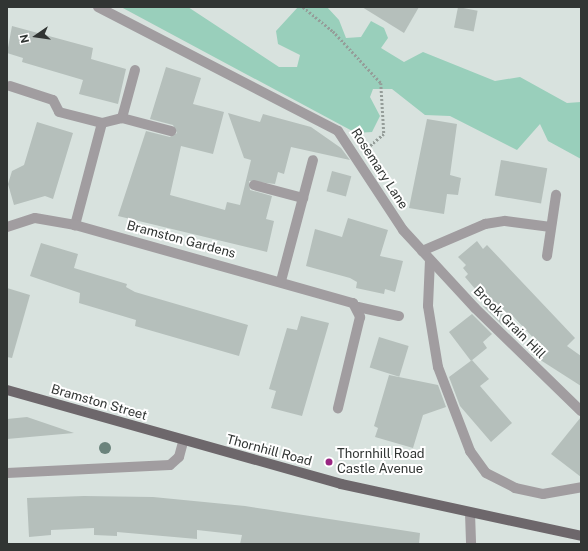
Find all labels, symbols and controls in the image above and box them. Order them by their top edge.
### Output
north arrow [16,16,56,56]
text: N [17,33,31,44]
street label: Rosemary Lane [347,126,411,212]
street label: Bramston Gardens [125,218,237,262]
street label: Brook Grain Hill [470,284,548,362]
street label: Bramston Street [49,382,149,424]
street label: Thornhill Road [225,432,313,470]
place label: Thornhill Road Castle Avenue [337,447,425,478]
marker: Thornhill Road Castle Avenue [324,457,334,467]

